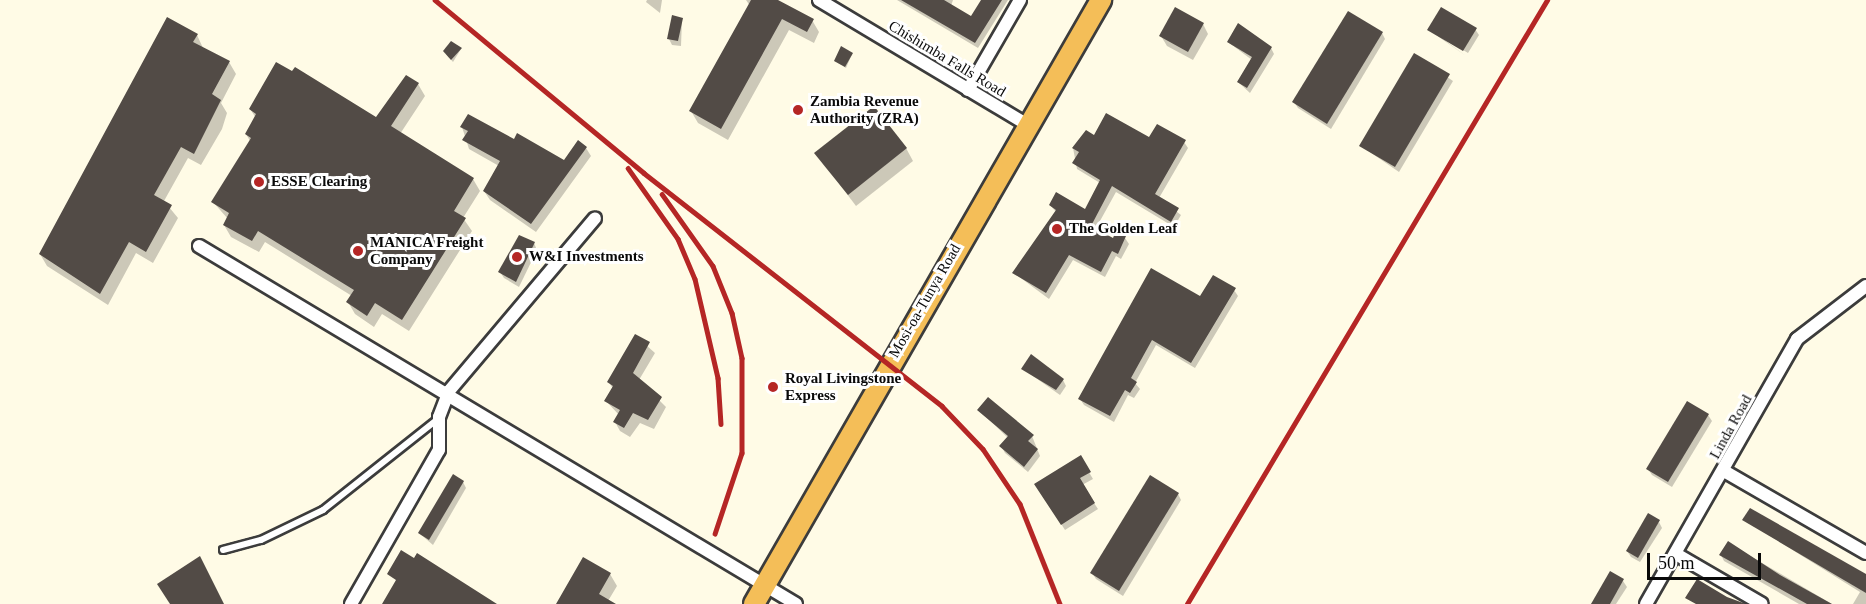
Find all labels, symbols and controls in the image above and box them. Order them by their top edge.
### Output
street label: Chishimba Falls Road [885,17,1009,101]
place label: Zambia Revenue Authority (ZRA) [810,92,919,127]
marker: Zambia Revenue Authority (ZRA) [791,103,805,117]
place label: ESSE Clearing [271,173,367,191]
marker: ESSE Clearing [252,175,266,189]
place label: The Golden Leaf [1069,220,1177,238]
marker: The Golden Leaf [1050,222,1064,236]
place label: MANICA Freight Company [370,233,484,268]
street label: Mosi-oa-Tunya Road [885,241,965,361]
marker: MANICA Freight Company [351,244,365,258]
place label: W&I Investments [529,248,644,266]
marker: W&I Investments [510,250,524,264]
place label: Royal Livingstone Express [785,369,901,404]
marker: Royal Livingstone Express [766,380,780,394]
street label: Linda Road [1706,392,1756,462]
scale bar [1650,541,1764,579]
text: 50 m [1658,553,1695,573]

